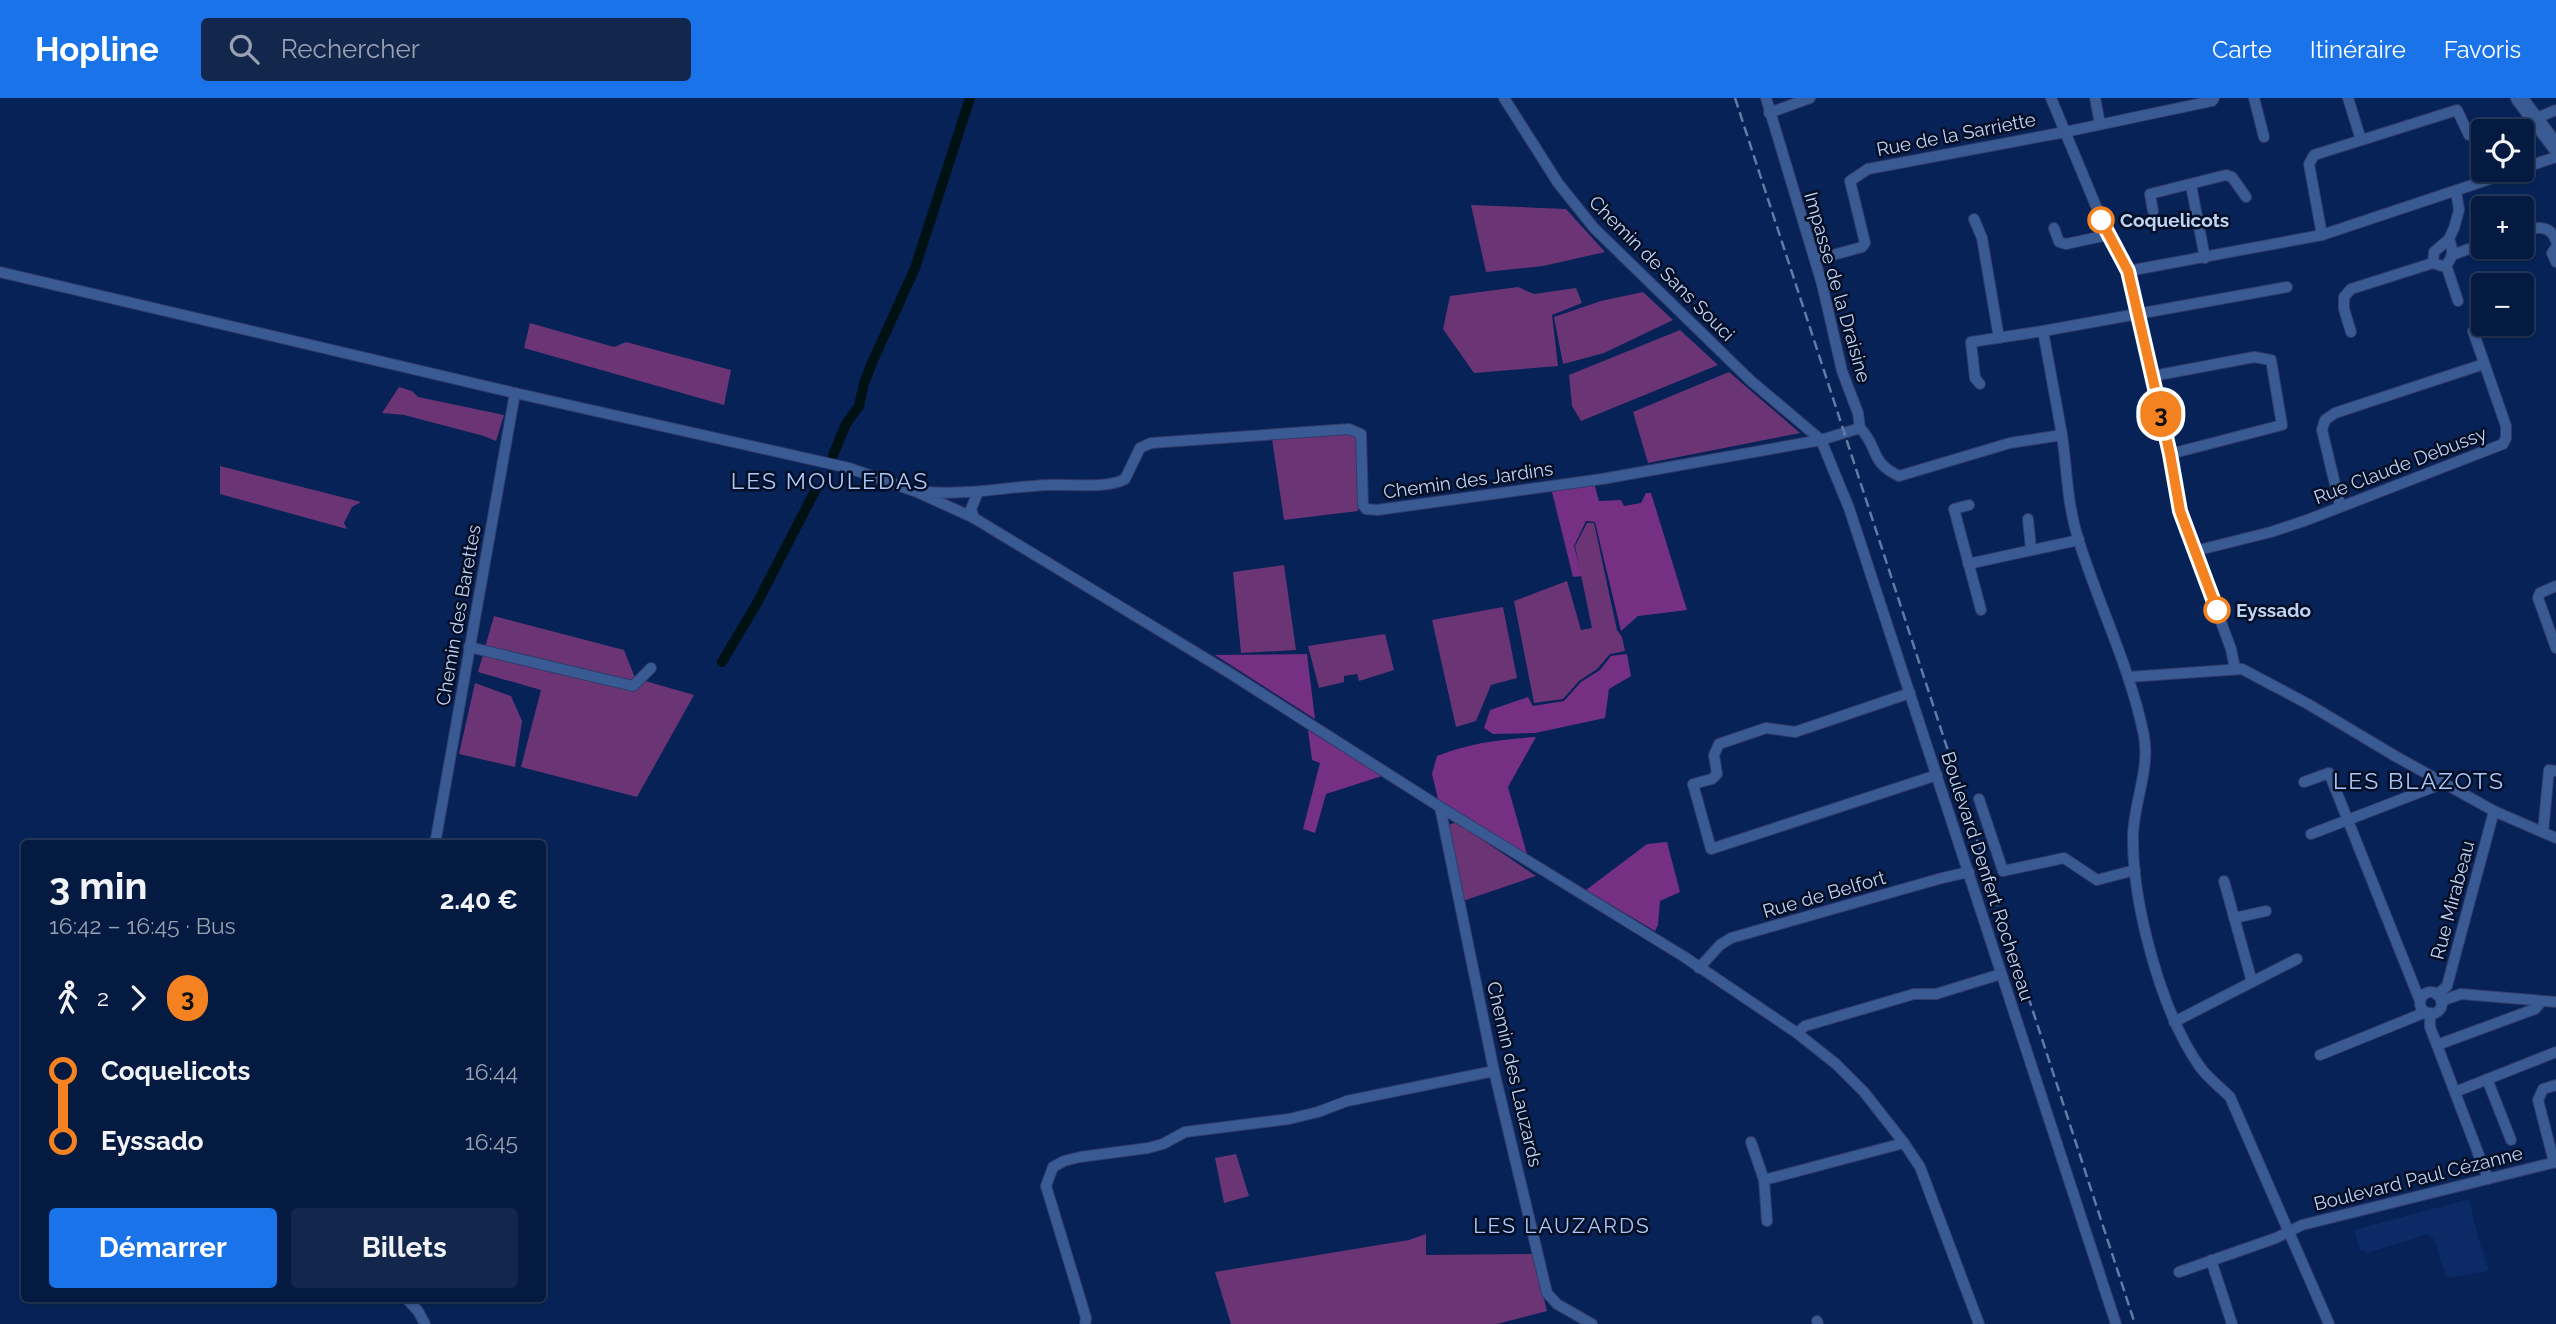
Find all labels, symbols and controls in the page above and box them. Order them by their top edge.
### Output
search box [201,18,691,81]
text: Hopline [35,30,159,69]
icon: search [225,30,263,68]
text: Rechercher [281,34,420,64]
text: Carte [2212,35,2272,64]
text: Itinéraire [2310,35,2406,64]
text: Favoris [2444,35,2521,64]
street label: Rue de la Sarriette [1874,108,2038,160]
map controls [2471,119,2534,336]
button: locate [2471,119,2534,182]
street label: Impasse de la Draisine [1800,189,1876,385]
street label: Chemin de Sans Souci [1585,191,1739,345]
button: + [2471,196,2534,259]
marker: Coquelicots [2088,207,2114,233]
place label: Coquelicots [2120,209,2229,231]
button: − [2471,273,2534,336]
line badge: 3 [2138,391,2184,437]
text: 3 [2154,399,2168,428]
street label: Rue Claude Debussy [2310,422,2490,508]
street label: Chemin des Jardins [1382,457,1554,503]
district label: LES MOULEDAS [731,467,929,494]
street label: Chemin des Barettes [431,523,485,707]
marker: Eyssado [2204,597,2230,623]
place label: Eyssado [2236,599,2311,621]
street label: Boulevard Denfert Rochereau [1937,749,2039,1003]
district label: LES BLAZOTS [2333,767,2505,794]
street label: Rue Mirabeau [2426,838,2478,962]
text: 3 min [49,863,147,908]
street label: Rue de Belfort [1760,866,1889,922]
text: 2.40 € [440,885,518,915]
text: 16:42 – 16:45 · Bus [49,912,236,939]
icon: walk [49,979,87,1017]
icon: forward [119,979,157,1017]
street label: Chemin des Lauzards [1483,979,1547,1169]
text: 3 [181,983,194,1012]
text: 2 [97,984,109,1011]
text: Coquelicots [101,1056,250,1086]
text: 16:44 [465,1058,518,1085]
text: Eyssado [101,1126,204,1156]
text: 16:45 [465,1128,518,1155]
street label: Boulevard Paul Cézanne [2311,1141,2525,1215]
button: Démarrer [49,1208,277,1288]
button: Billets [291,1208,518,1288]
district label: LES LAUZARDS [1473,1213,1651,1238]

